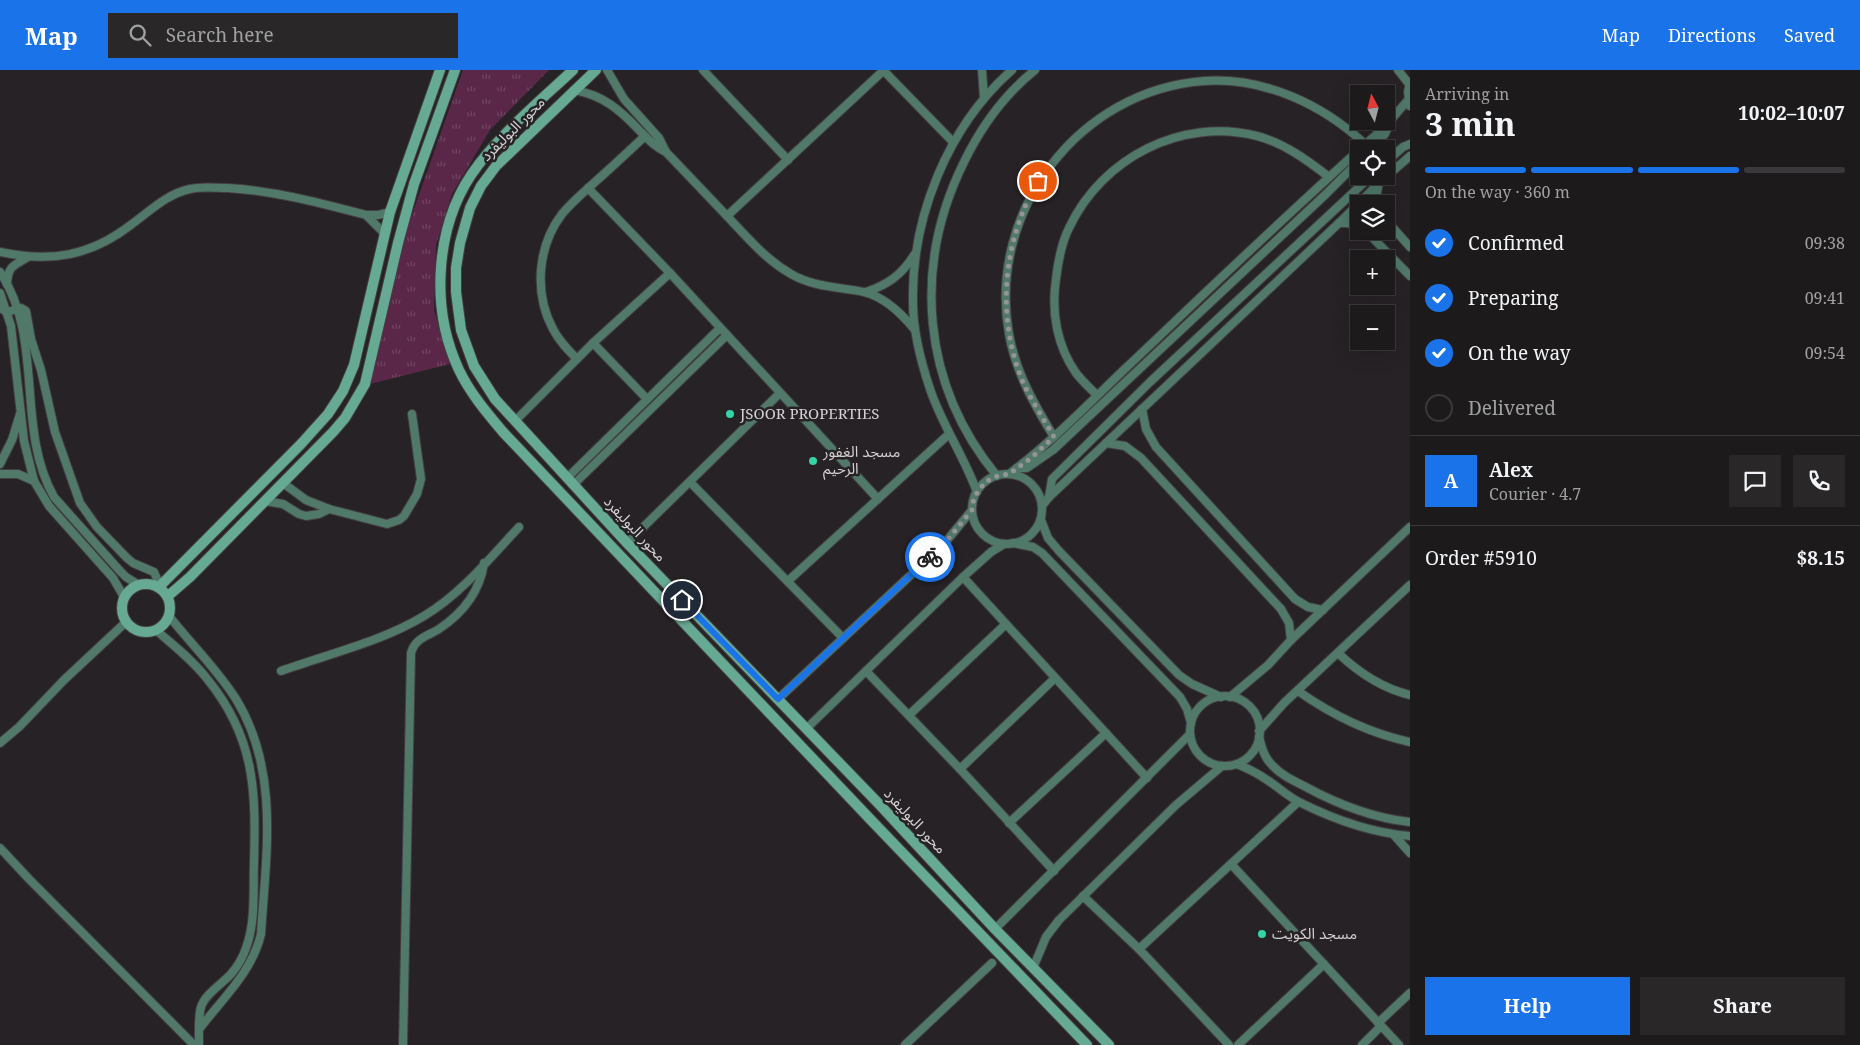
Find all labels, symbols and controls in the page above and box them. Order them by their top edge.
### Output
search box [108,13,458,58]
text: Map [25,19,78,52]
icon: search [126,21,154,49]
text: Search here [166,22,274,48]
text: Map [1602,23,1640,47]
text: Directions [1668,23,1756,47]
text: Saved [1784,23,1835,47]
text: Arriving in [1425,83,1509,105]
north arrow [1350,85,1395,130]
map controls [1350,85,1395,350]
street label: محور البوليفرد [476,92,549,165]
text: 10:02–10:07 [1738,100,1845,126]
text: 3 min [1425,102,1516,145]
button: locate [1350,140,1395,185]
pin [1017,160,1059,202]
icon: bag [1024,167,1052,195]
text: On the way · 360 m [1425,181,1570,203]
button: layers [1350,195,1395,240]
icon: check [1425,229,1453,257]
text: Confirmed [1468,230,1564,256]
text: 09:38 [1805,232,1845,254]
button: + [1350,250,1395,295]
icon: check [1425,284,1453,312]
text: Preparing [1468,285,1558,311]
text: 09:41 [1805,287,1845,309]
button: − [1350,305,1395,350]
icon: check [1425,339,1453,367]
text: On the way [1468,340,1571,366]
text: 09:54 [1805,342,1845,364]
text: Delivered [1468,395,1556,421]
place label: JSOOR PROPERTIES [739,403,879,423]
marker: JSOOR PROPERTIES [724,408,736,420]
place label: مسجد الغفور الرحيم [822,441,900,480]
marker: مسجد الغفور الرحيم [807,455,819,467]
button: chat [1729,455,1781,507]
button: phone [1793,455,1845,507]
text: Alex [1489,457,1533,483]
text: A [1444,468,1458,494]
text: Courier · 4.7 [1489,483,1581,505]
street label: محور البوليفرد [600,491,671,566]
courier [905,532,955,582]
icon: bike [916,543,944,571]
text: Order #5910 [1425,545,1537,571]
text: $8.15 [1796,545,1845,571]
pin [661,579,703,621]
icon: home [668,586,696,614]
street label: محور البوليفرد [880,783,951,858]
place label: مسجد الكويت [1272,923,1357,943]
marker: مسجد الكويت [1256,928,1268,940]
button: Help [1425,977,1630,1035]
button: Share [1640,977,1845,1035]

